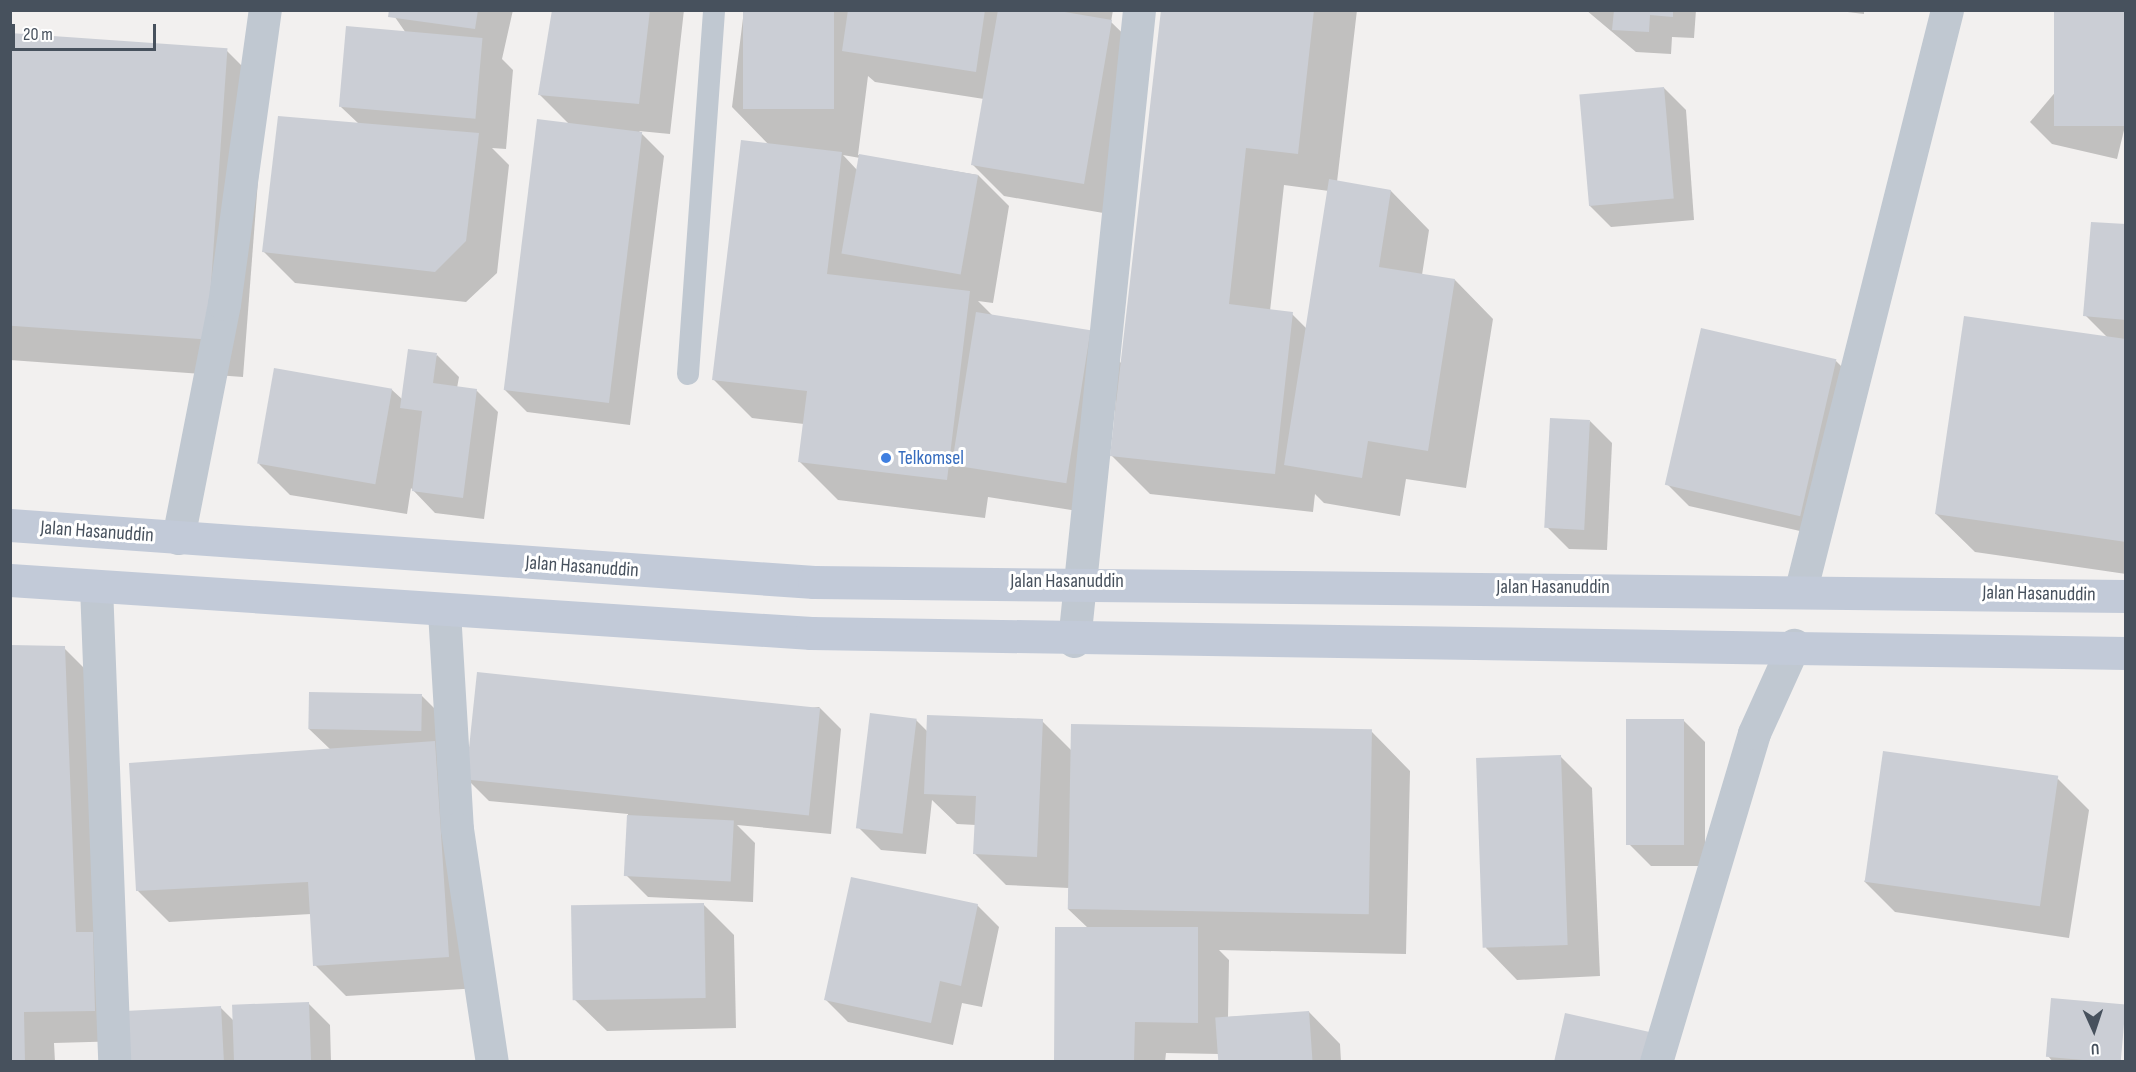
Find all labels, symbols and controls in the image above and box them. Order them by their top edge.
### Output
scale bar [15,12,159,50]
text: 20 m [23,24,53,45]
place label: Telkomsel [898,446,964,470]
marker: Telkomsel [879,451,893,465]
street label: Jalan Hasanuddin [40,516,154,548]
street label: Jalan Hasanuddin [525,551,639,583]
street label: Jalan Hasanuddin [1010,569,1124,593]
street label: Jalan Hasanuddin [1496,575,1610,599]
street label: Jalan Hasanuddin [1982,581,2096,607]
north arrow [2064,1000,2124,1060]
text: U [2090,1039,2100,1058]

